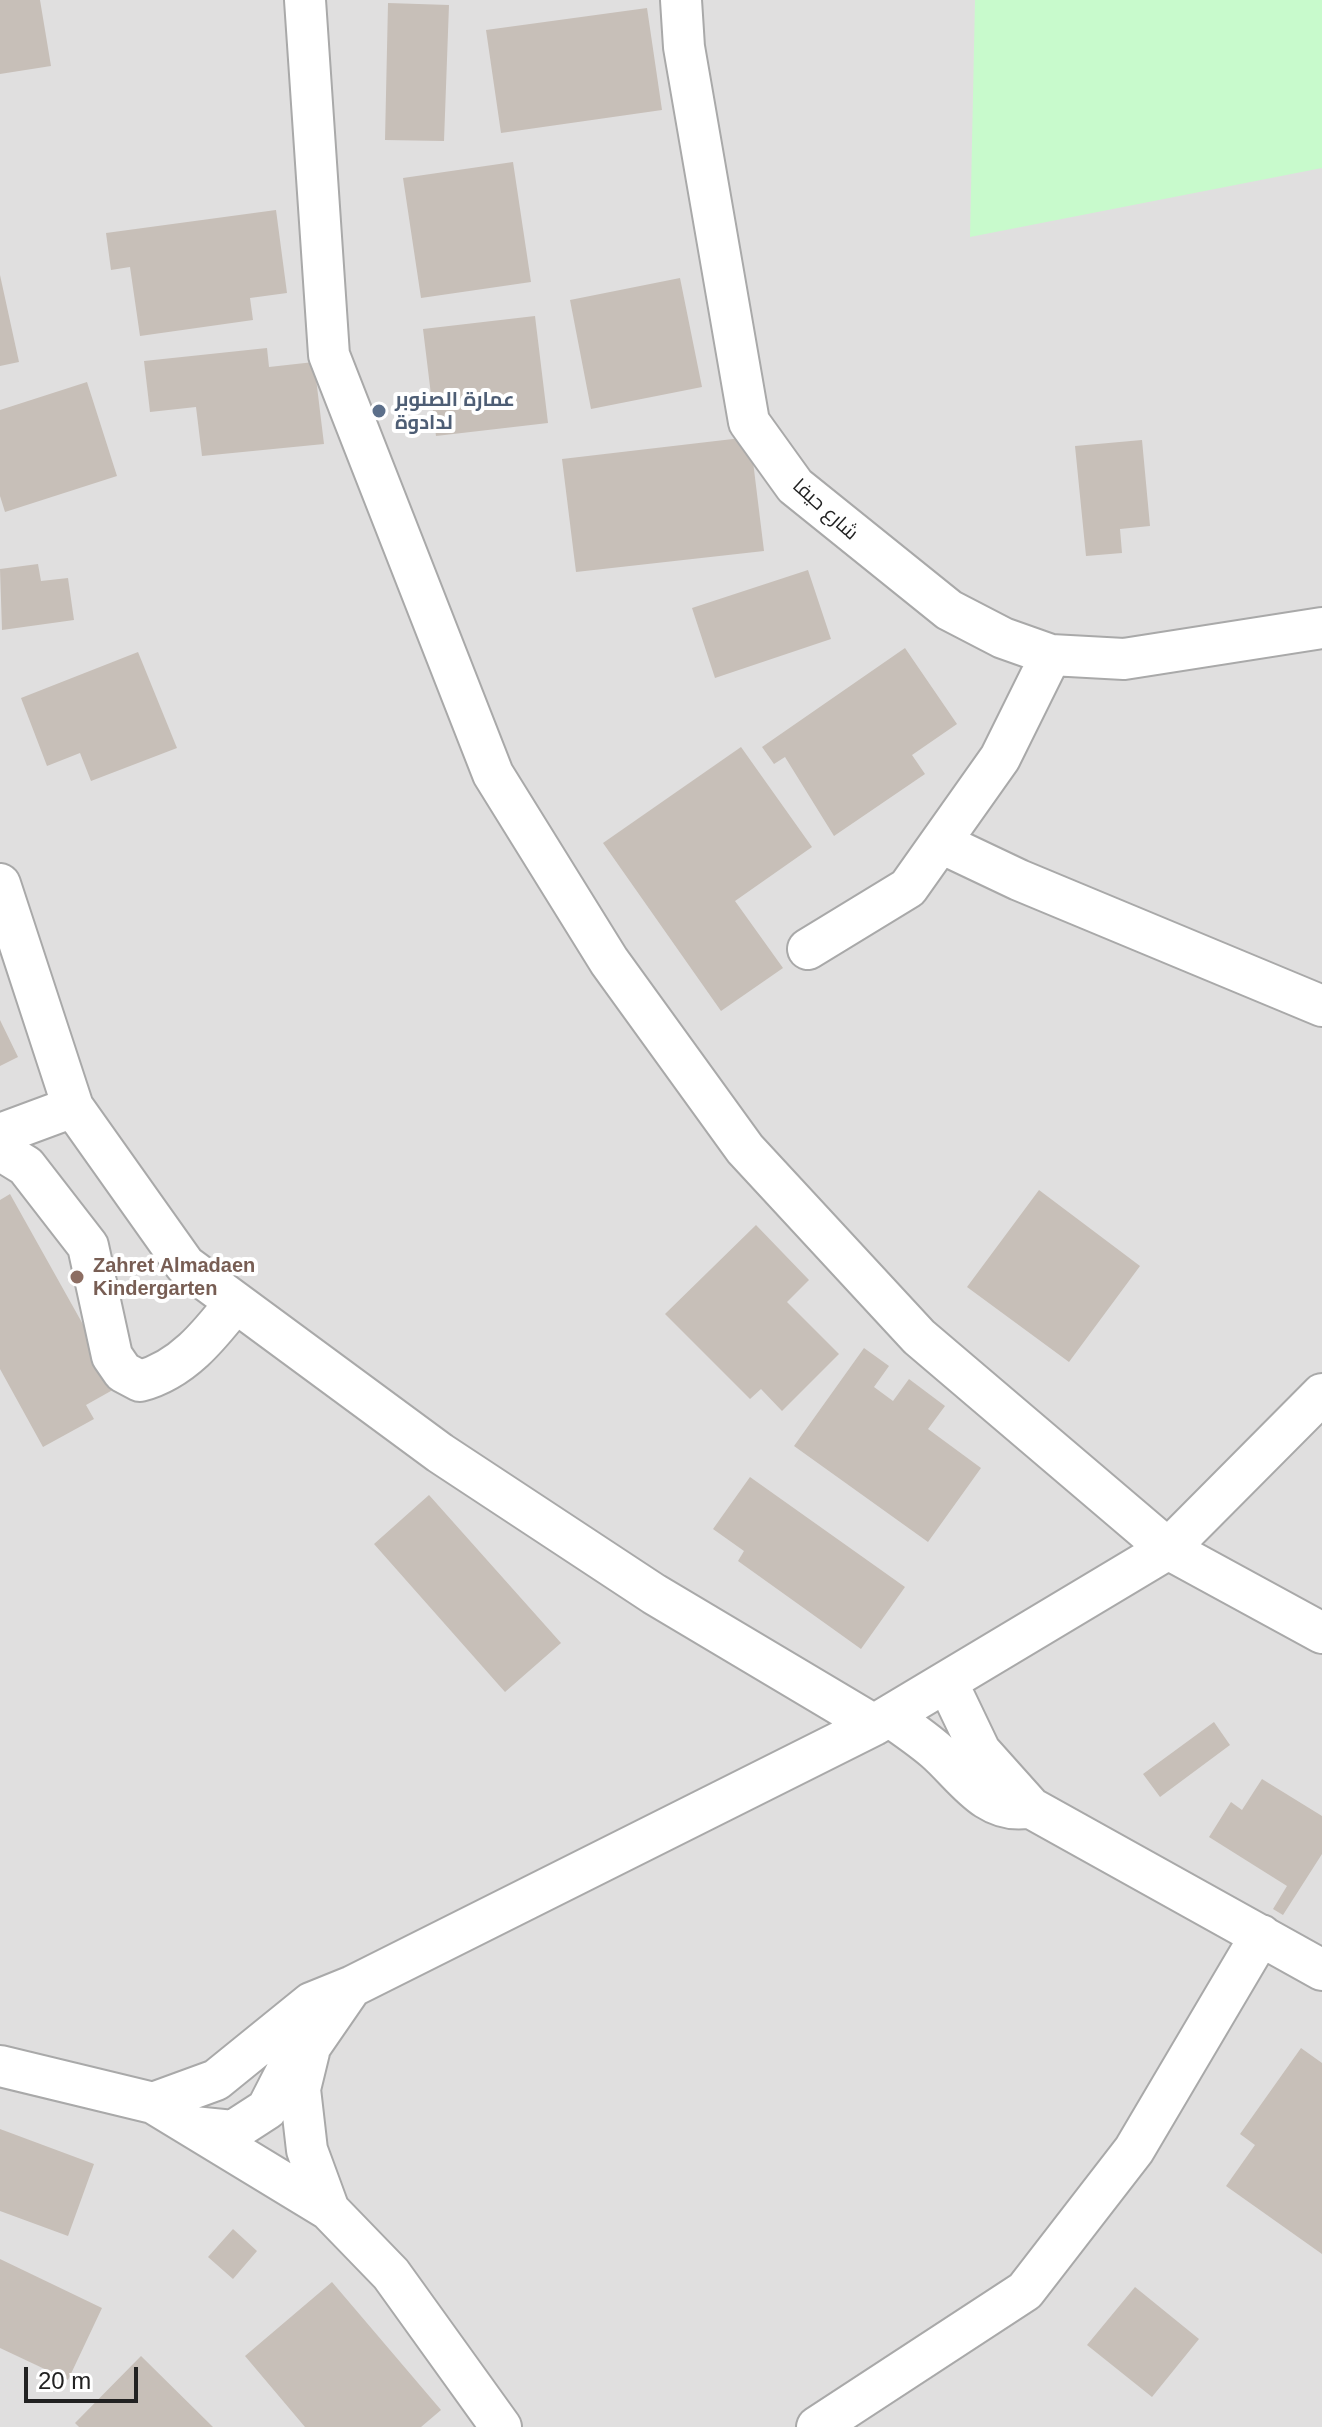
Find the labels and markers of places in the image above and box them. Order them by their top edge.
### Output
place label: عمارة الصنوبر لدادوة [395,388,515,435]
marker: عمارة الصنوبر لدادوة [370,402,388,420]
place label: Zahret Almadaen Kindergarten [93,1254,255,1301]
marker: Zahret Almadaen Kindergarten [68,1268,86,1286]

